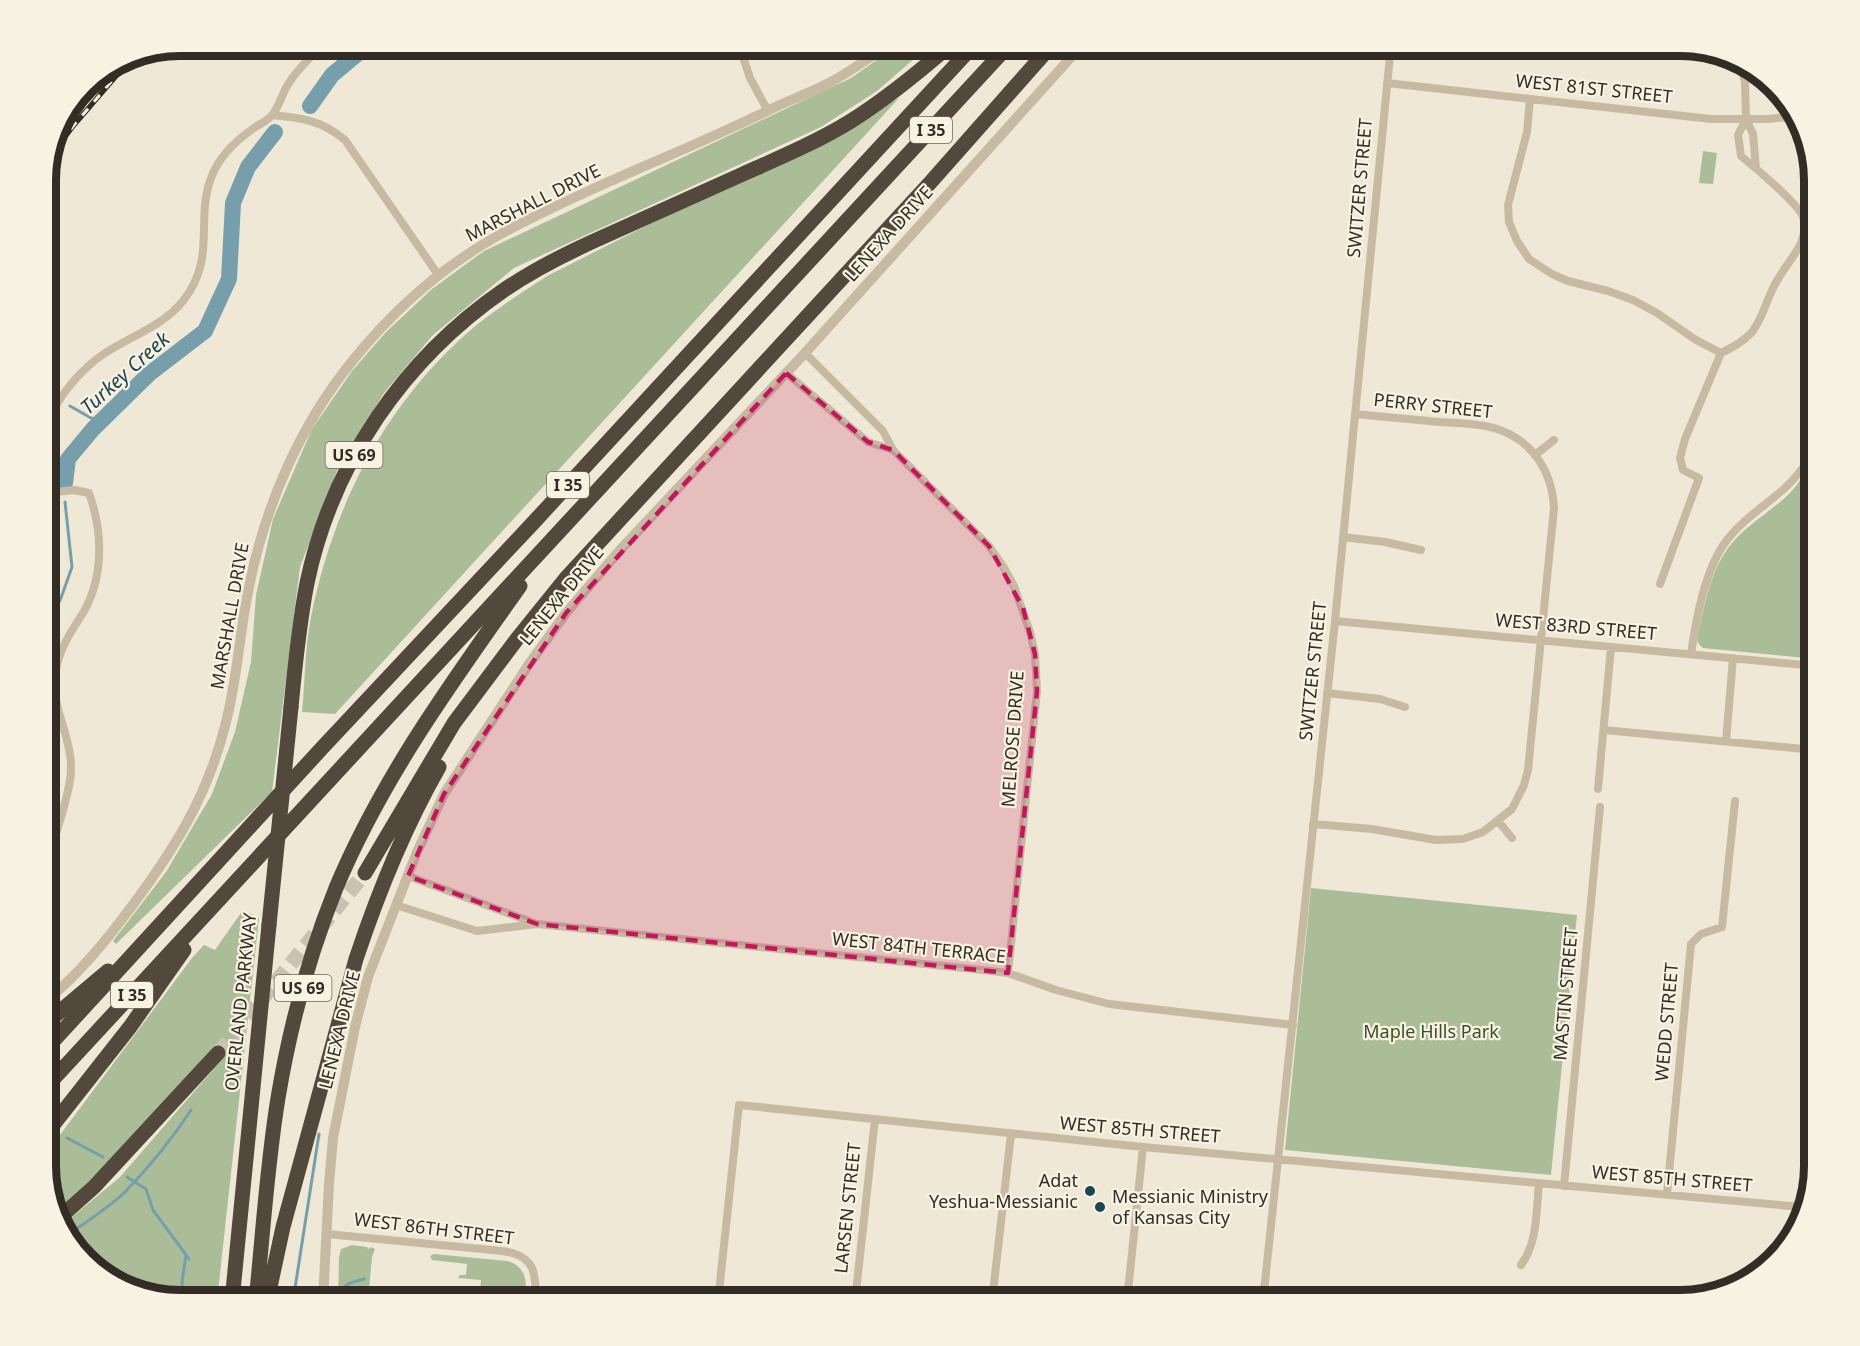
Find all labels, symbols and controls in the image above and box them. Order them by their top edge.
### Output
street label: WEST 81ST STREET [1514,68,1674,108]
road number: I 35 [910,117,952,143]
street label: SWITZER STREET [1341,117,1377,259]
street label: MARSHALL DRIVE [461,158,604,247]
street label: LENEXA DRIVE [839,180,938,286]
water label: Turkey Creek [74,325,176,420]
street label: PERRY STREET [1373,387,1494,423]
road number: US 69 [326,442,382,468]
road number: I 35 [547,472,589,498]
street label: MARSHALL DRIVE [204,541,254,691]
street label: LENEXA DRIVE [514,541,609,650]
street label: SWITZER STREET [1293,600,1331,742]
street label: WEST 83RD STREET [1494,607,1658,645]
street label: MELROSE DRIVE [995,670,1029,808]
street label: OVERLAND PARKWAY [219,911,261,1092]
street label: WEST 84TH TERRACE [831,926,1007,968]
street label: MASTIN STREET [1547,926,1583,1061]
street label: WEDD STREET [1649,962,1683,1082]
street label: LENEXA DRIVE [313,968,365,1091]
road number: US 69 [274,975,332,1001]
road number: I 35 [111,982,153,1008]
park label: Maple Hills Park [1363,1019,1499,1043]
street label: WEST 85TH STREET [1059,1110,1221,1148]
street label: LARSEN STREET [828,1141,866,1275]
street label: WEST 85TH STREET [1591,1159,1753,1197]
place label: Adat Yeshua-Messianic [929,1168,1078,1213]
marker: Adat Yeshua-Messianic [1083,1184,1097,1198]
place label: Messianic Ministry of Kansas City [1112,1184,1269,1229]
marker: Messianic Ministry of Kansas City [1093,1200,1107,1214]
street label: WEST 86TH STREET [353,1206,516,1250]

